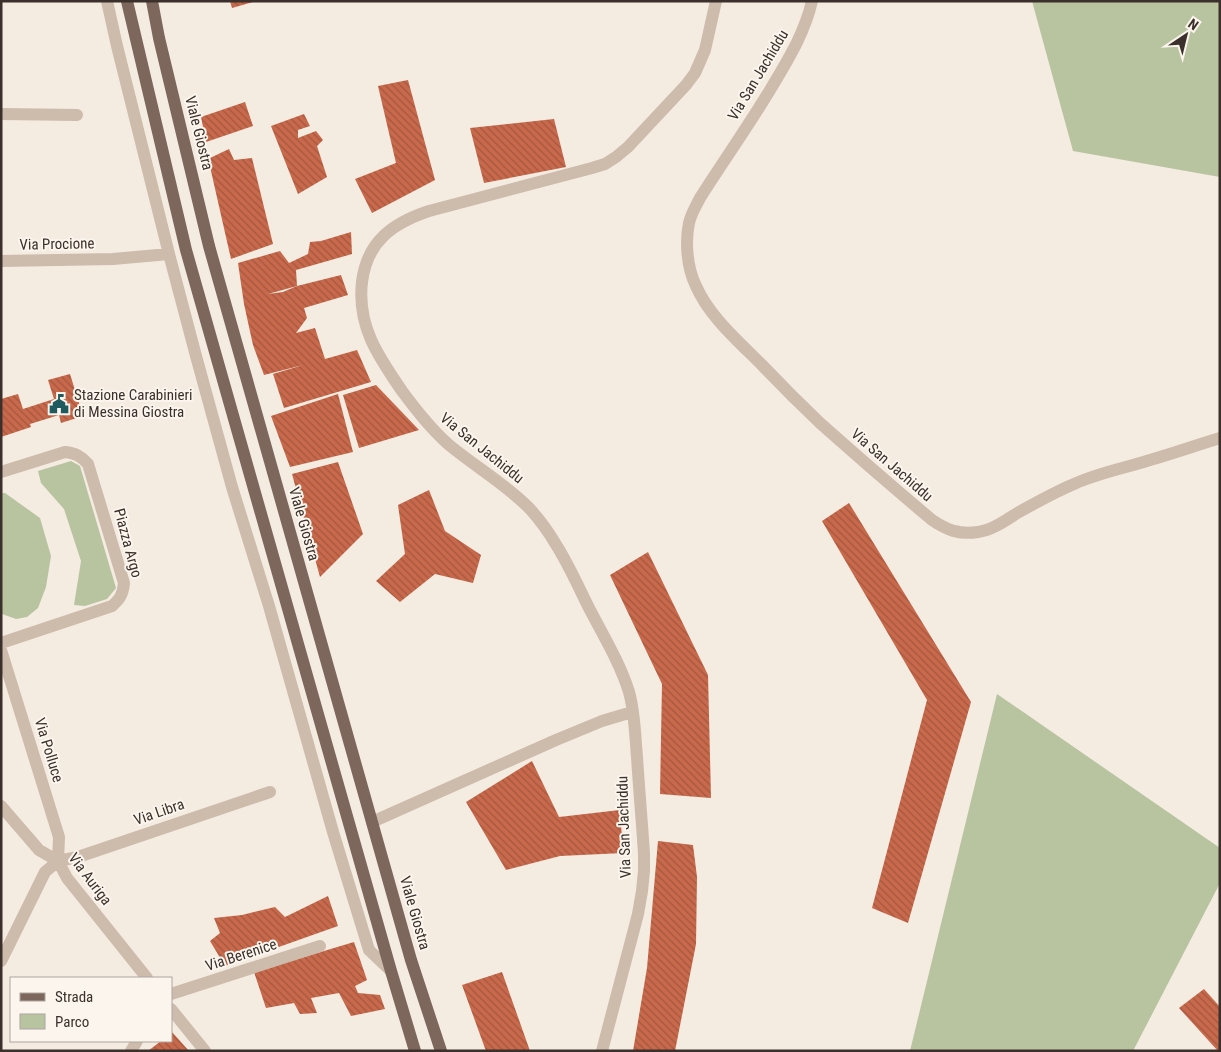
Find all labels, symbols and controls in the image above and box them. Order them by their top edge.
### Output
north arrow [1161,10,1211,60]
text: N [1185,15,1202,33]
street label: Via San Jachiddu [724,27,792,123]
street label: Viale Giostra [181,94,217,172]
street label: Via Procione [19,234,95,254]
place label: Stazione Carabinieri di Messina Giostra [74,386,192,421]
public building icon: Stazione Carabinieri di Messina Giostra [48,393,70,415]
street label: Via San Jachiddu [437,409,527,487]
street label: Via San Jachiddu [847,425,937,505]
street label: Viale Giostra [285,485,323,563]
street label: Piazza Argo [110,507,146,579]
street label: Via Polluce [31,716,67,784]
street label: Via San Jachiddu [613,776,635,878]
street label: Via Libra [132,795,186,829]
street label: Via Auriga [64,849,116,909]
street label: Viale Giostra [396,874,434,952]
street label: Via Berenice [203,935,279,975]
legend [10,977,172,1042]
text: Strada [55,988,93,1006]
text: Parco [55,1013,89,1031]

